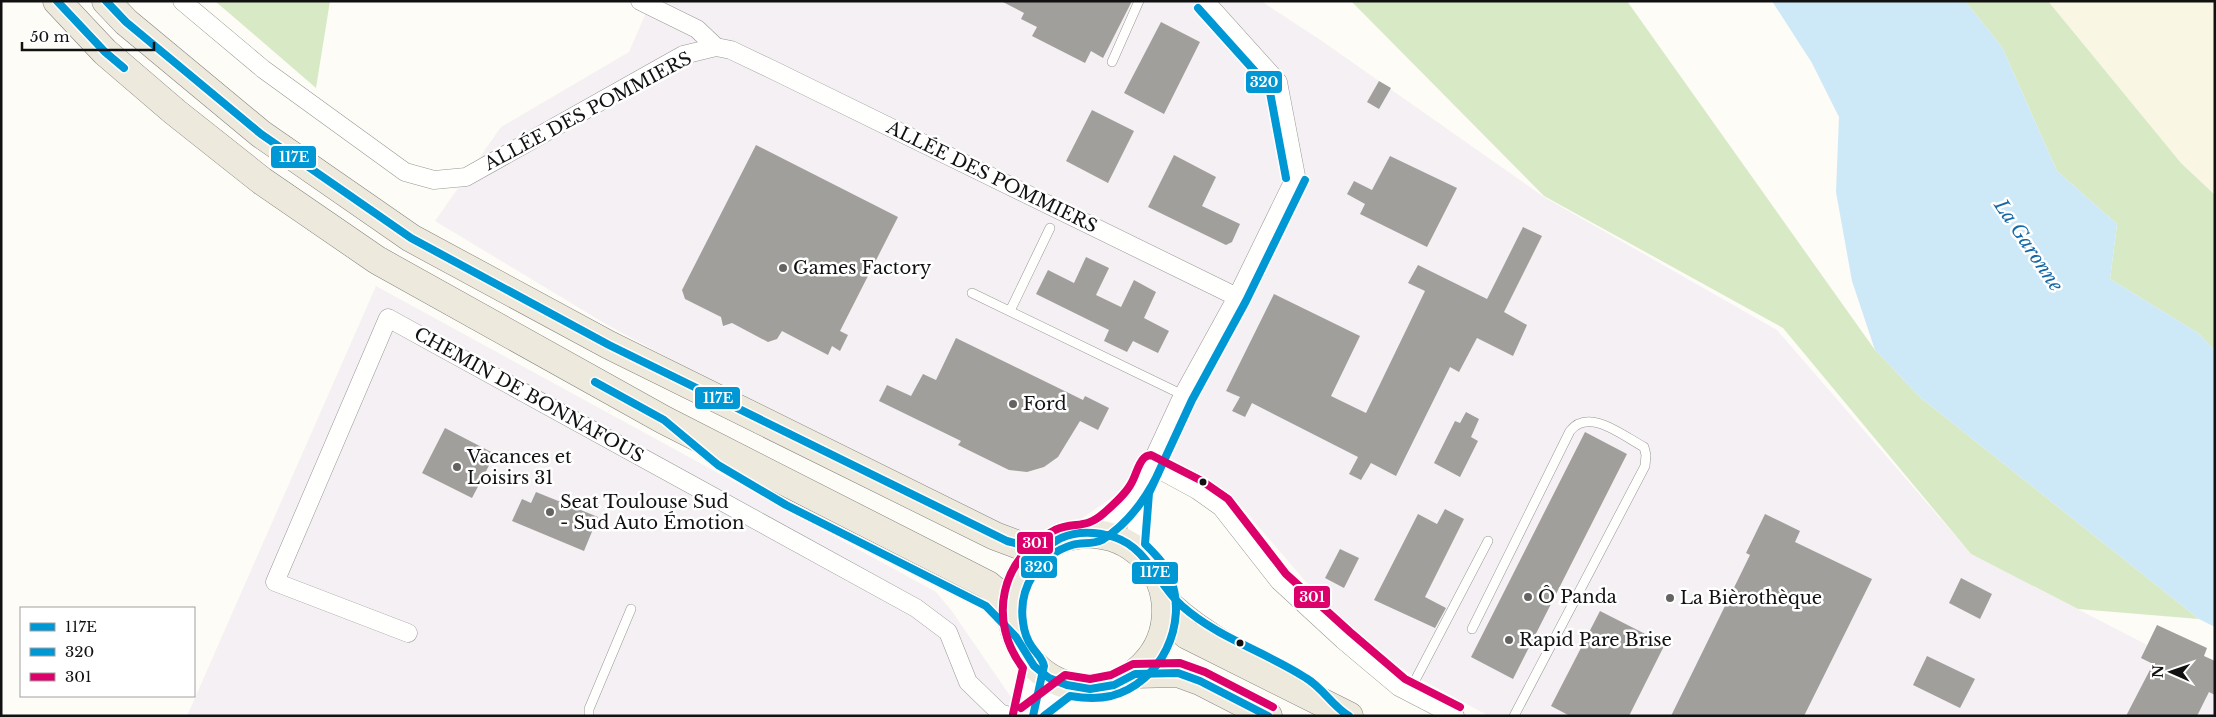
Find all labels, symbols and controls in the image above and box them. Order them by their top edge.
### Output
scale bar [22,20,155,52]
text: 50 m [30,27,70,46]
street label: ALLÉE DES POMMIERS [479,46,695,176]
line badge: 320 [1245,70,1283,94]
text: 320 [1250,73,1278,91]
street label: ALLÉE DES POMMIERS [882,115,1101,238]
line badge: 117E [270,145,317,169]
text: 117E [279,148,309,166]
water label: La Garonne [1989,194,2068,296]
place label: Games Factory [793,257,932,279]
marker: Games Factory [777,262,789,274]
street label: CHEMIN DE BONNAFOUS [410,323,648,467]
line badge: 117E [694,386,741,410]
text: 117E [703,389,733,407]
place label: Ford [1023,393,1067,415]
marker: Ford [1007,398,1019,410]
place label: Vacances et Loisirs 31 [466,446,572,489]
marker: Vacances et Loisirs 31 [451,461,463,473]
unlabelled marker [1198,477,1208,487]
place label: Seat Toulouse Sud - Sud Auto Émotion [560,491,745,534]
marker: Seat Toulouse Sud - Sud Auto Émotion [544,506,556,518]
line badge: 301 [1016,531,1054,555]
text: 301 [1022,534,1048,552]
line badge: 320 [1020,555,1058,579]
text: 320 [1025,558,1053,576]
line badge: 117E [1131,561,1179,585]
text: 117E [1140,563,1170,581]
line badge: 301 [1293,585,1331,609]
place label: Ô Panda [1538,585,1617,608]
place label: La Bièrothèque [1680,587,1822,609]
text: 301 [1299,588,1325,606]
marker: Ô Panda [1522,591,1534,603]
marker: La Bièrothèque [1664,592,1676,604]
legend [20,607,195,697]
text: 117E [65,617,97,636]
place label: Rapid Pare Brise [1519,629,1672,651]
marker: Rapid Pare Brise [1503,634,1515,646]
unlabelled marker [1235,638,1245,648]
text: 320 [65,642,94,661]
north arrow [2146,647,2196,697]
text: N [2149,665,2167,678]
text: 301 [65,667,92,686]

